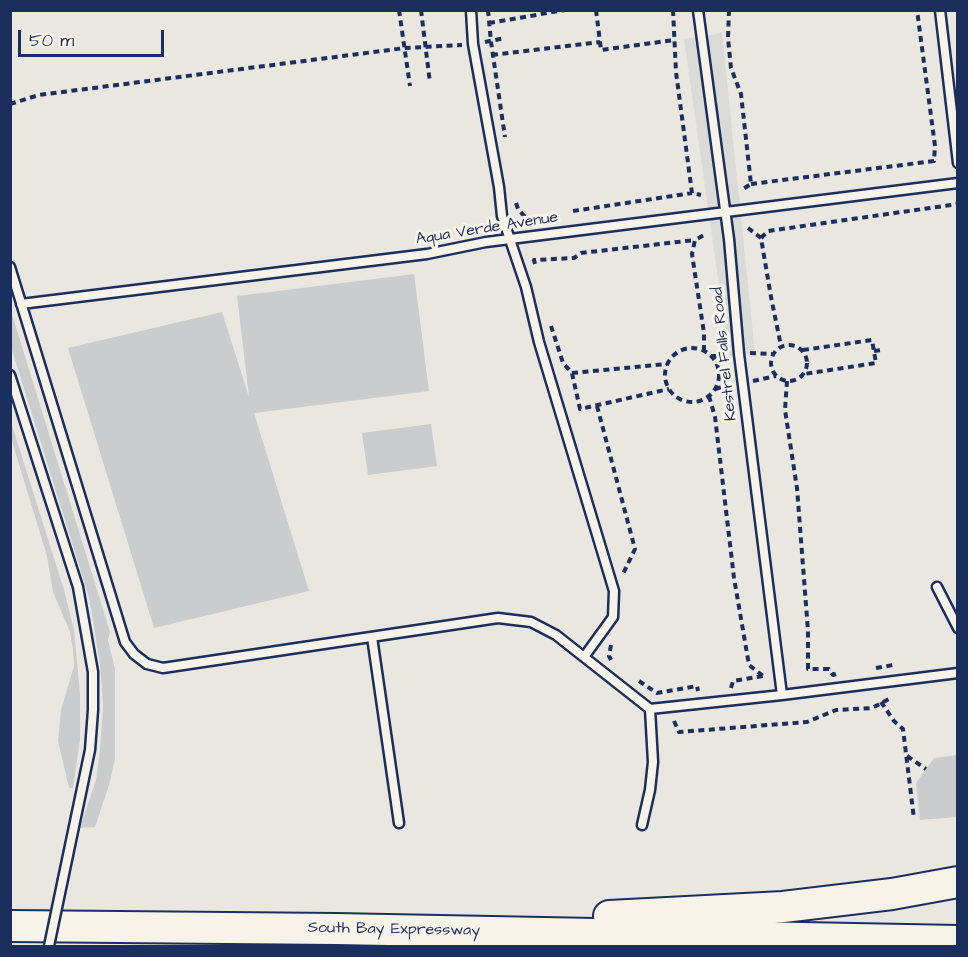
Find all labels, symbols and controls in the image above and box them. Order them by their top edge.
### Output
scale bar [21,18,166,56]
text: 50 m [29,28,74,53]
street label: Aqua Verde Avenue [414,208,560,250]
street label: Kestrel Falls Road [708,286,742,422]
street label: South Bay Expressway [308,919,480,941]

